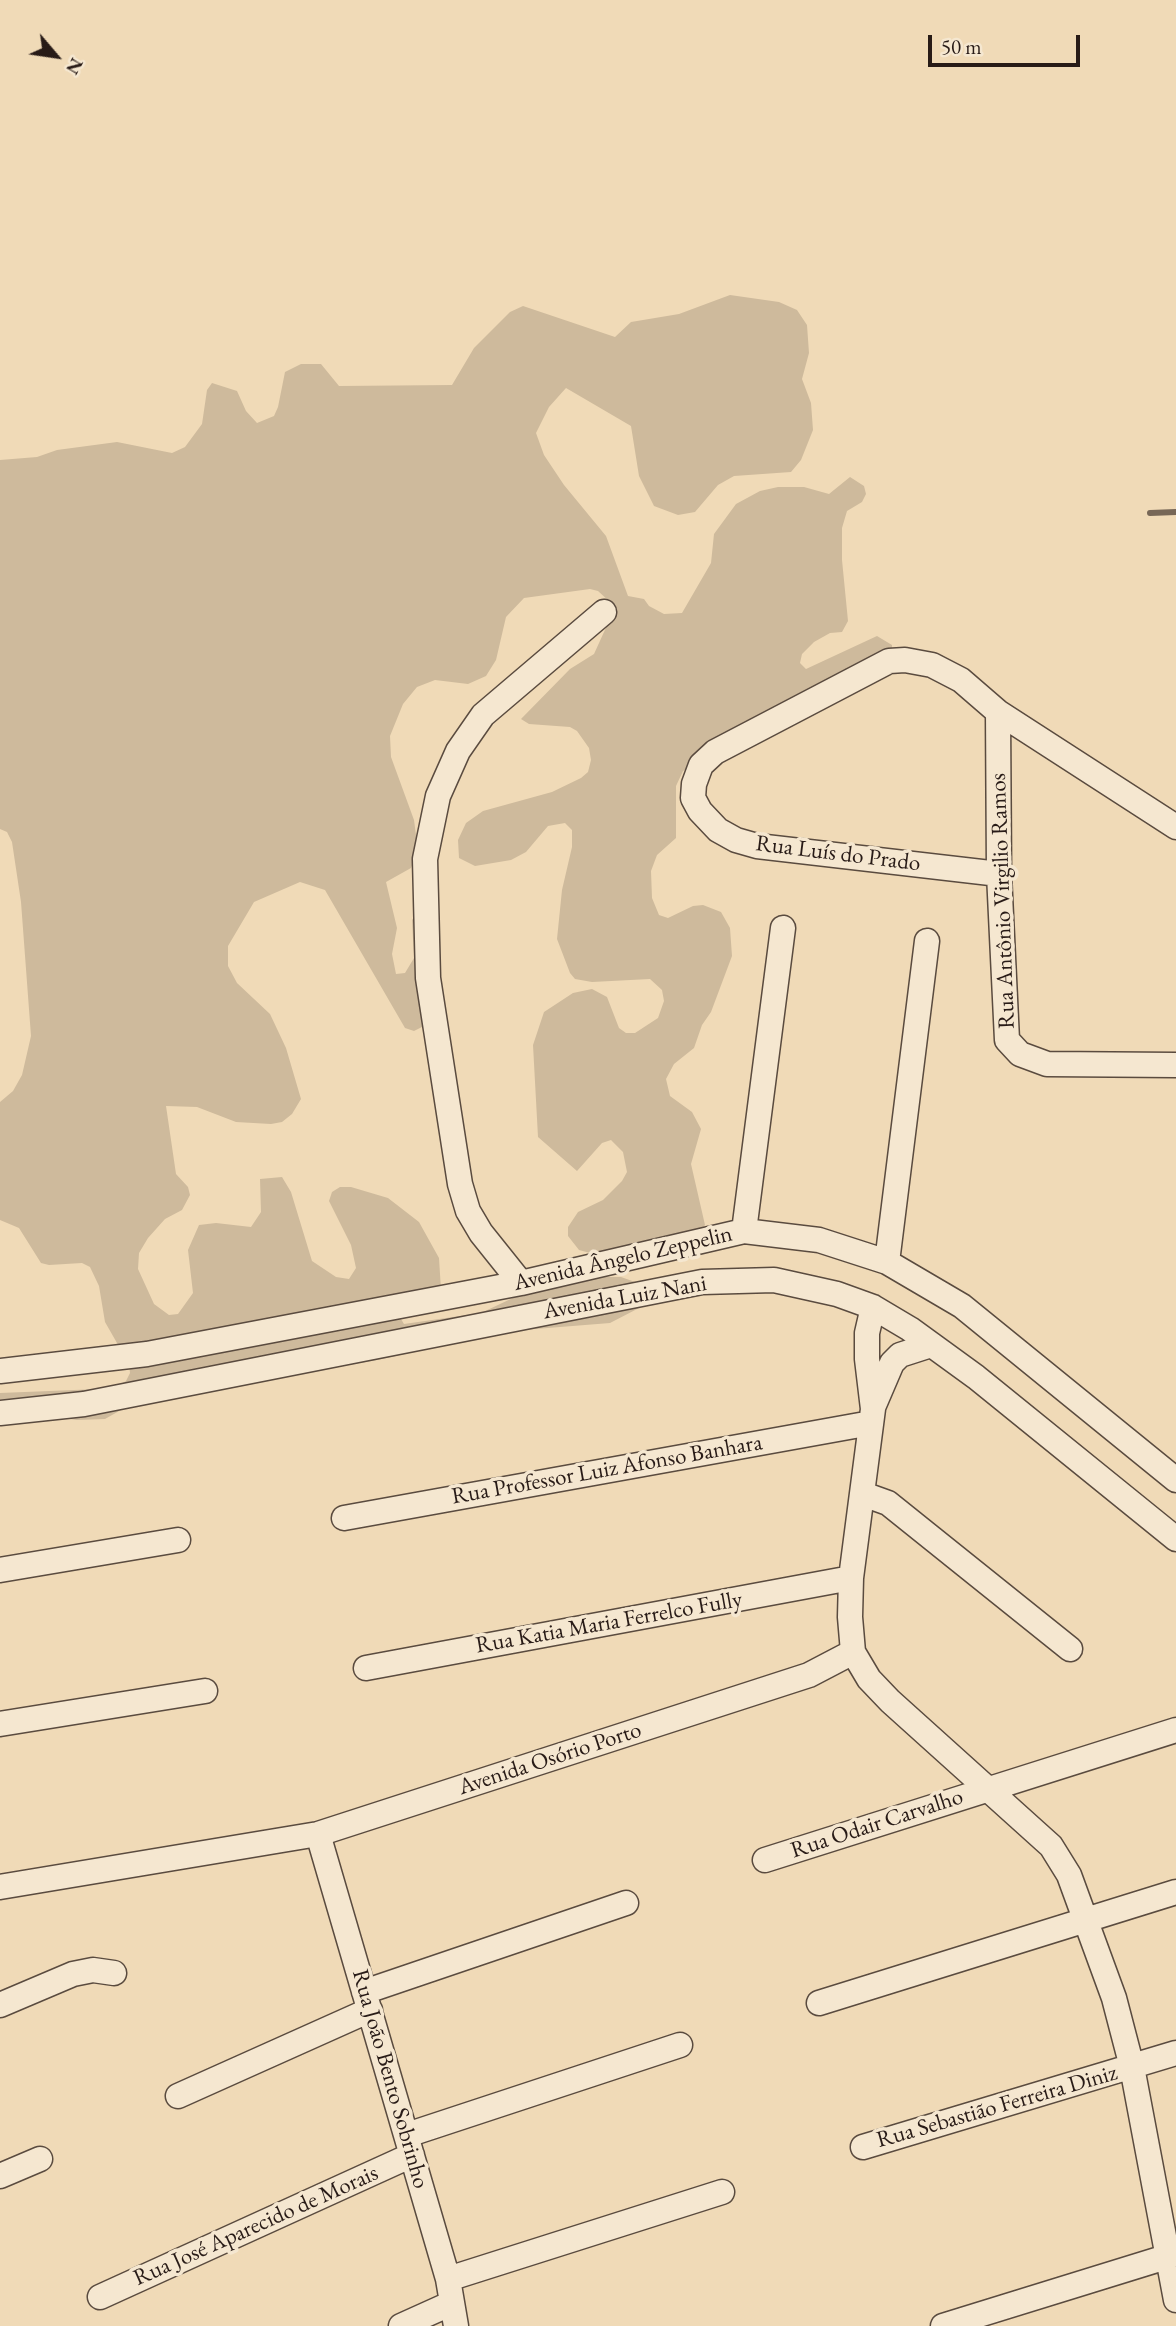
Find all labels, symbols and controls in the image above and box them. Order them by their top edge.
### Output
north arrow [21,21,91,91]
scale bar [931,21,1083,65]
text: 50 m [941,33,982,60]
text: N [60,54,89,79]
street label: Rua Antônio Virgilio Ramos [985,773,1021,1029]
street label: Rua Luís do Prado [754,830,922,878]
street label: Avenida Ângelo Zeppelin [511,1220,735,1298]
street label: Avenida Luiz Nani [541,1270,709,1326]
street label: Rua Professor Luiz Afonso Banhara [449,1429,765,1511]
street label: Rua Katia Maria Ferrelco Fully [474,1586,744,1660]
street label: Avenida Osório Porto [455,1716,645,1802]
street label: Rua Odair Carvalho [787,1783,967,1865]
street label: Rua João Bento Sobrinho [345,1966,435,2192]
street label: Rua Sebastião Ferreira Diniz [874,2059,1120,2155]
street label: Rua José Aparecido de Morais [129,2160,383,2292]

